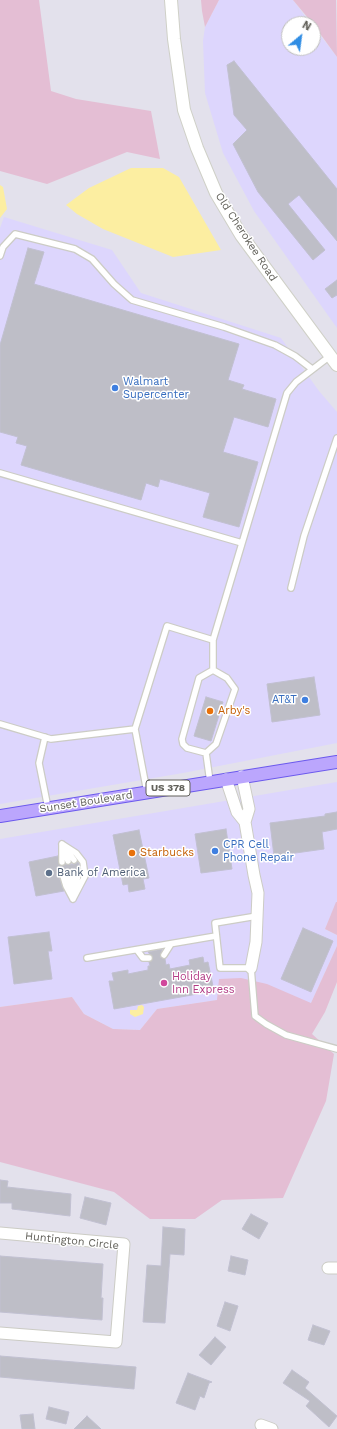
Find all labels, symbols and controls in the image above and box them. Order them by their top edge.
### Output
north arrow [281,16,321,56]
text: N [300,18,313,34]
street label: Old Cherokee Road [212,190,280,284]
place label: Walmart Supercenter [123,375,189,401]
marker: Walmart Supercenter [110,383,120,393]
place label: AT&T [272,693,297,707]
marker: AT&T [300,695,310,705]
place label: Arby's [218,704,250,718]
marker: Arby's [205,706,215,716]
road number: US 378 [146,780,190,796]
street label: Sunset Boulevard [39,788,133,816]
place label: CPR Cell Phone Repair [223,838,294,864]
place label: Starbucks [140,846,194,860]
marker: CPR Cell Phone Repair [210,846,220,856]
marker: Starbucks [127,848,137,858]
place label: Bank of America [57,866,146,880]
marker: Bank of America [44,868,54,878]
place label: Holiday Inn Express [172,970,235,996]
marker: Holiday Inn Express [159,978,169,988]
street label: Huntington Circle [25,1230,119,1252]

